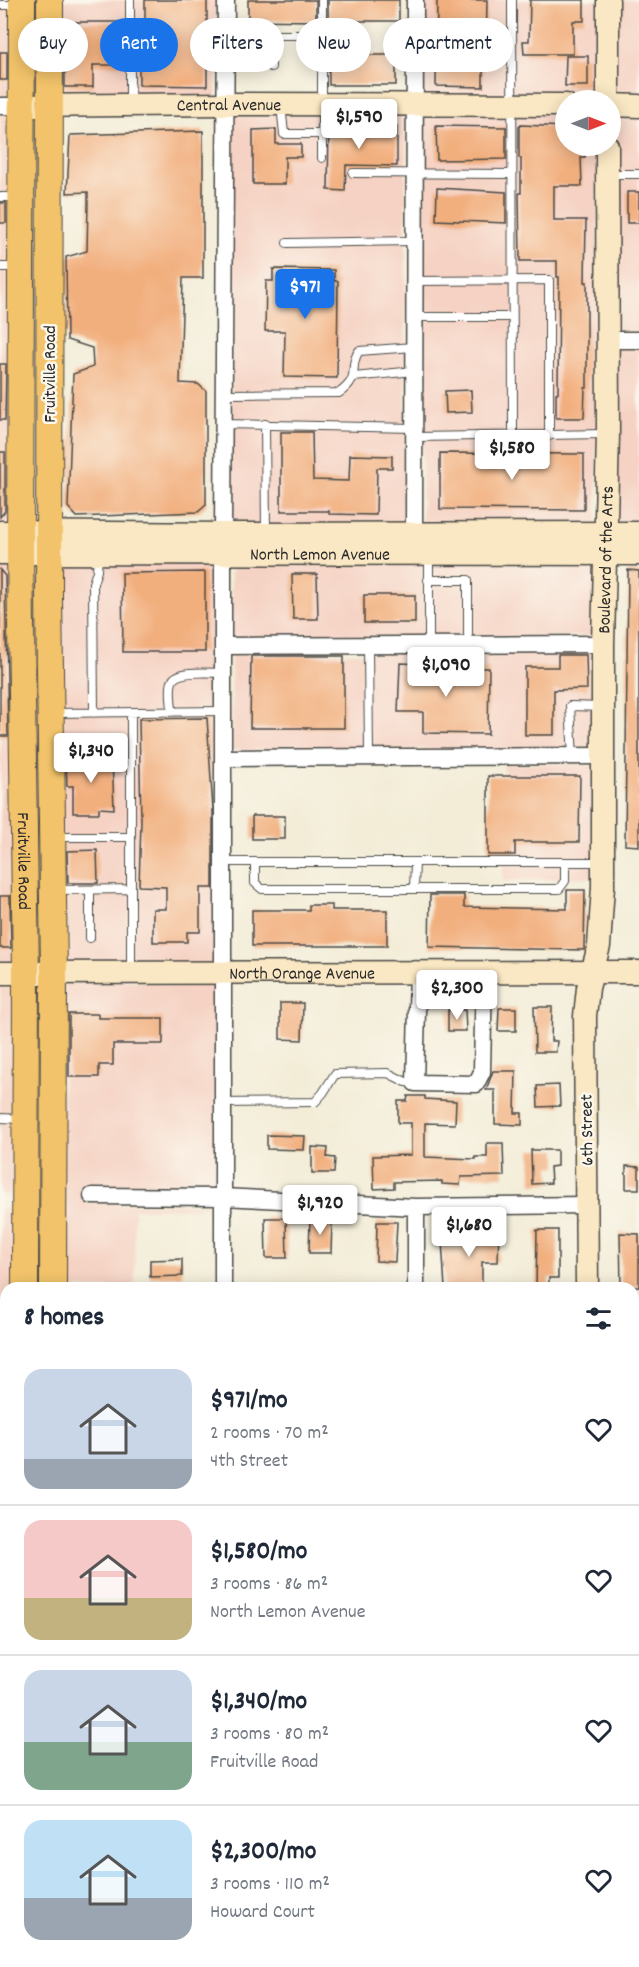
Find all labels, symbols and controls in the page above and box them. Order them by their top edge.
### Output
chip: Buy [18,18,88,72]
chip: Rent [100,18,178,72]
chip: Filters [190,18,284,72]
chip: New [296,18,371,72]
chip: Apartment [383,18,513,72]
north arrow [555,90,621,156]
map controls [555,90,621,156]
street label: Central Avenue [177,94,281,119]
pin: $1,590 [310,99,408,150]
text: $1,590 [335,104,383,132]
pin: $971 [269,269,341,320]
text: $971 [289,274,321,302]
street label: Fruitville Road [39,325,64,423]
pin: $1,580 [463,430,561,481]
text: $1,580 [489,435,535,463]
street label: Boulevard of the Arts [593,486,622,634]
street label: North Lemon Avenue [250,543,390,569]
pin: $1,090 [397,647,495,698]
text: $1,090 [421,652,471,680]
pin: $1,340 [42,733,140,784]
text: $1,340 [68,738,114,766]
street label: Fruitville Road [9,812,35,910]
street label: North Orange Avenue [229,962,375,988]
pin: $2,300 [408,970,506,1021]
text: $2,300 [430,975,484,1003]
street label: 6th Street [575,1094,602,1166]
pin: $1,920 [271,1185,369,1236]
text: $1,920 [296,1190,344,1218]
pin: $1,680 [420,1207,518,1258]
text: $1,680 [445,1212,493,1240]
text: 8 homes [24,1300,104,1337]
icon: filters [582,1302,615,1335]
text: $971/mo [210,1383,288,1420]
icon: home [72,1393,144,1465]
icon: heart [582,1413,615,1446]
text: 2 rooms · 70 m² [210,1420,329,1448]
text: 4th Street [210,1448,288,1476]
text: $1,580/mo [210,1534,307,1571]
icon: home [72,1544,144,1616]
icon: heart [582,1564,615,1597]
text: 3 rooms · 86 m² [210,1571,328,1599]
text: North Lemon Avenue [210,1599,365,1627]
text: $1,340/mo [210,1684,307,1721]
icon: home [72,1694,144,1766]
icon: heart [582,1714,615,1747]
text: 3 rooms · 80 m² [210,1721,329,1749]
text: Fruitville Road [210,1749,318,1777]
text: $2,300/mo [210,1834,316,1871]
icon: home [72,1844,144,1916]
icon: heart [582,1864,615,1897]
text: 3 rooms · 110 m² [210,1871,330,1899]
text: Howard Court [210,1899,315,1927]

